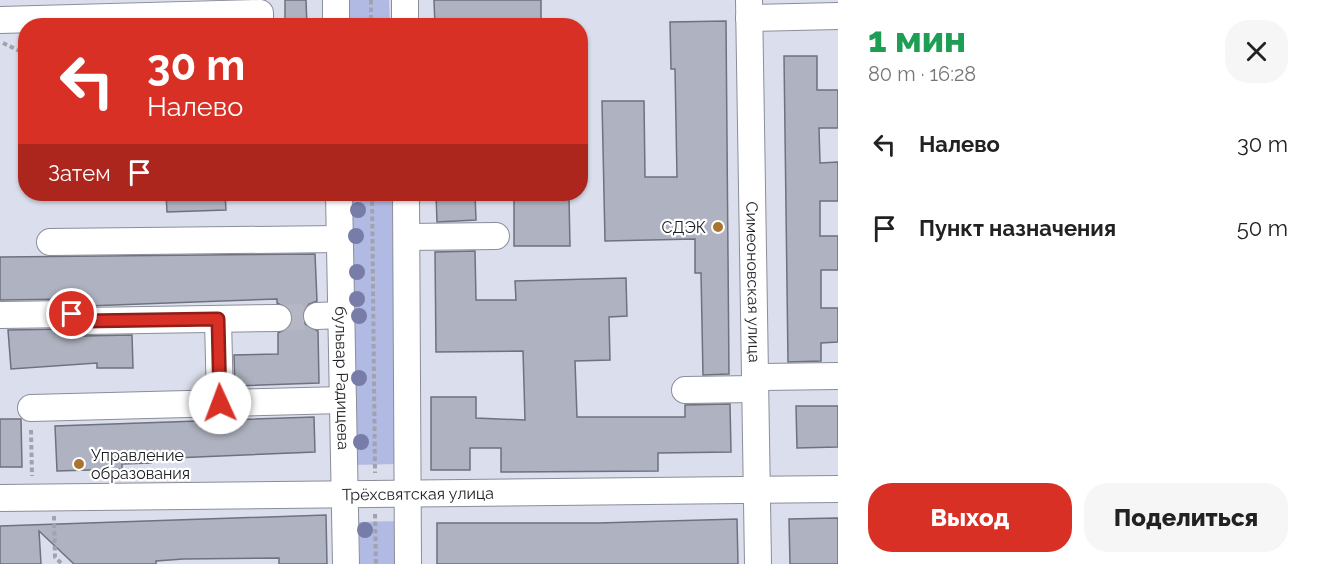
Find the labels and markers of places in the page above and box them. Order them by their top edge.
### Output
place label: СДЭК [662,218,706,237]
marker: СДЭК [711,220,725,234]
pin [46,288,97,339]
place label: Управление образования [91,446,190,483]
marker: Управление образования [72,457,86,471]

